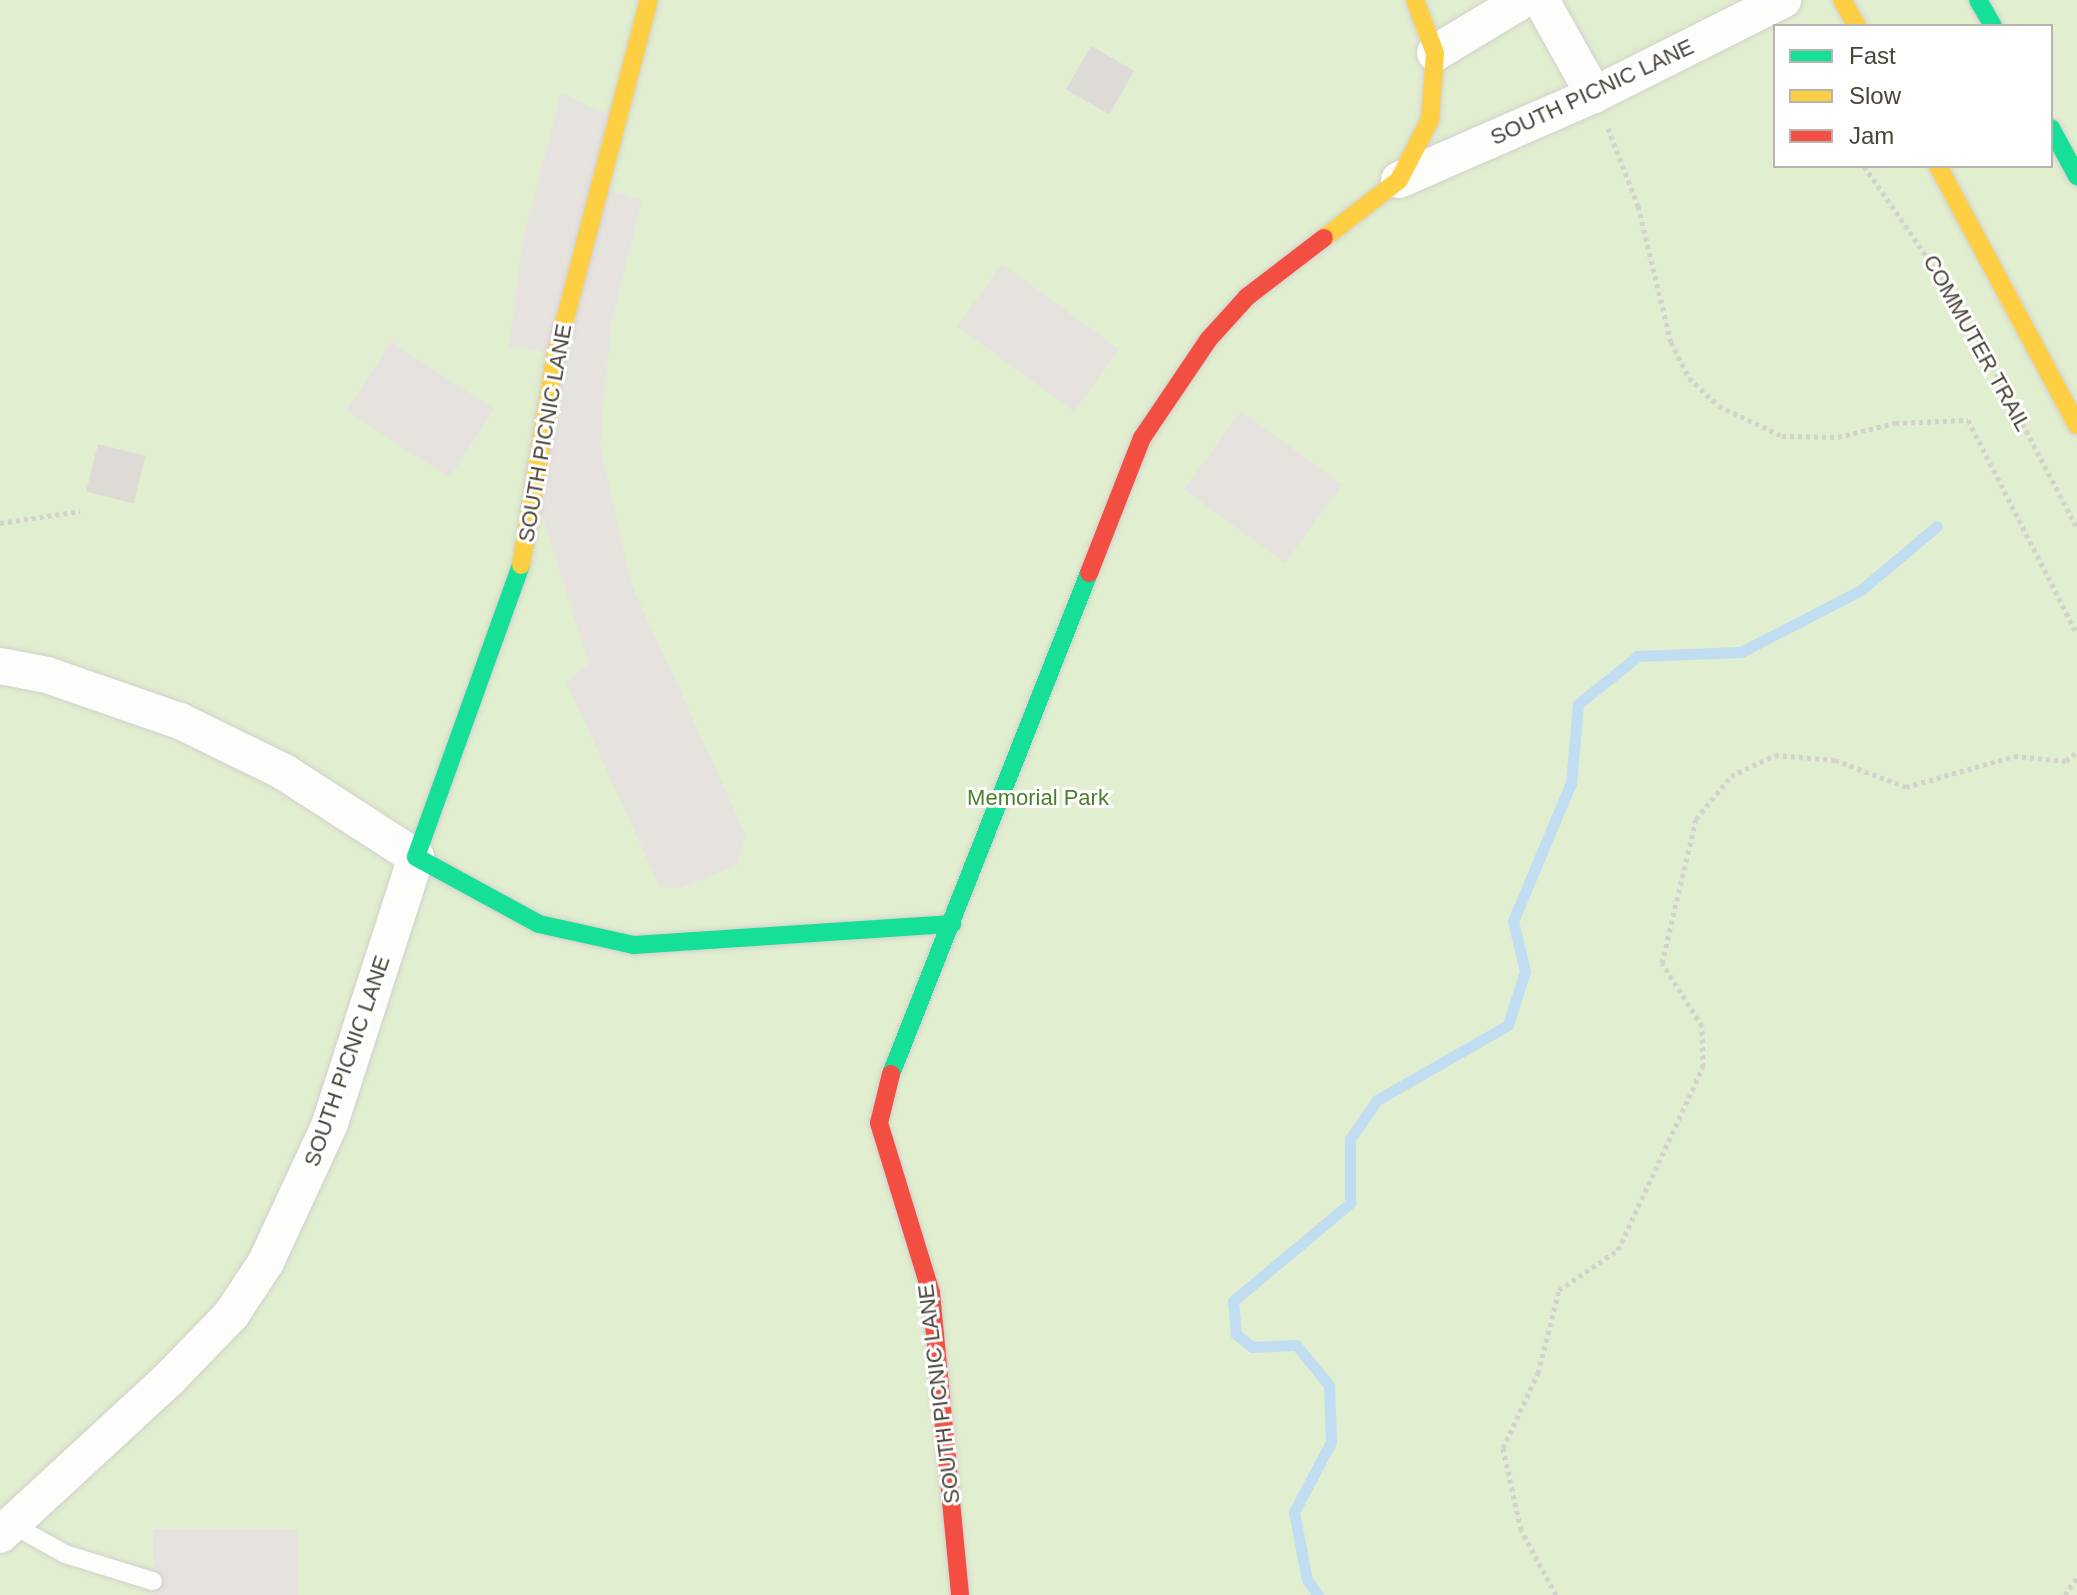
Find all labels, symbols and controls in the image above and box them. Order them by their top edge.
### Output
legend [1773,24,2053,168]
street label: SOUTH PICNIC LANE [1486,33,1698,151]
text: Fast [1849,42,1896,69]
text: Slow [1849,82,1901,109]
text: Jam [1849,122,1894,149]
street label: COMMUTER TRAIL [1917,250,2037,436]
street label: SOUTH PICNIC LANE [513,322,577,544]
park label: Memorial Park [967,785,1109,811]
street label: SOUTH PICNIC LANE [299,952,395,1170]
street label: SOUTH PICNIC LANE [912,1283,966,1505]

